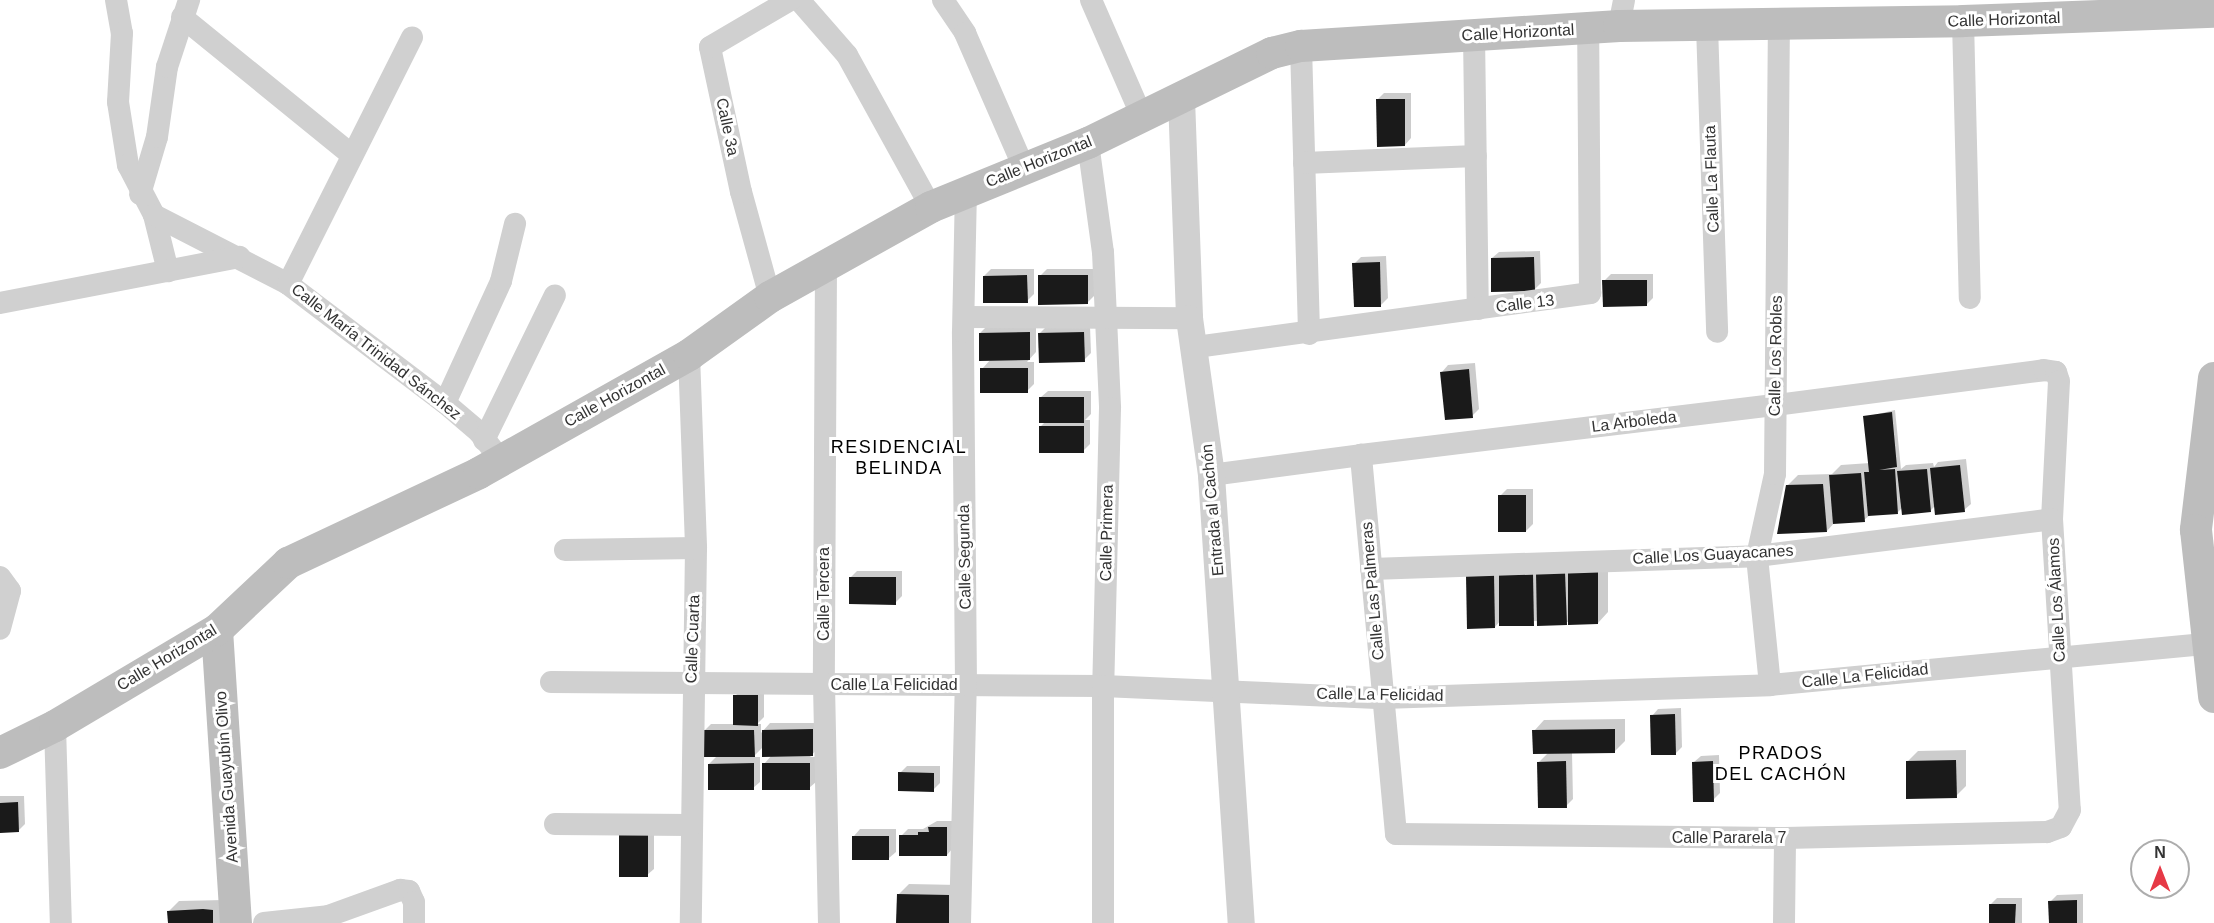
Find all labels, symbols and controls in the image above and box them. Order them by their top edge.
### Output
street label: Calle Horizontal [1947,8,2061,32]
street label: Calle Horizontal [1461,20,1575,46]
street label: Calle 3a [712,96,742,158]
street label: Calle La Flauta [1701,125,1723,233]
street label: Calle Horizontal [983,132,1095,192]
street label: Calle María Trinidad Sánchez [287,280,465,424]
street label: Calle 13 [1495,291,1555,317]
street label: Calle Los Robles [1765,295,1787,417]
street label: Calle Horizontal [561,360,669,432]
street label: La Arboleda [1590,407,1678,437]
district label: RESIDENCIAL BELINDA [831,437,967,480]
street label: Entrada al Cachón [1198,443,1228,577]
street label: Calle Primera [1097,484,1117,582]
street label: Calle Segunda [954,504,976,610]
street label: Calle Las Palmeras [1357,521,1389,661]
street label: Calle Los Álamos [2044,537,2070,663]
street label: Calle Los Guayacanes [1632,541,1794,569]
street label: Calle Tercera [814,547,834,641]
street label: Calle Cuarta [682,594,704,684]
street label: Calle Horizontal [114,621,220,695]
street label: Calle La Felicidad [1801,660,1929,692]
street label: Calle La Felicidad [830,675,958,695]
street label: Calle La Felicidad [1316,684,1444,706]
street label: Avenida Guayubín Olivo [211,690,243,864]
district label: PRADOS DEL CACHÓN [1714,743,1848,786]
street label: Calle Pararela 7 [1672,828,1786,848]
north arrow [2130,839,2190,899]
text: N [2154,844,2166,861]

